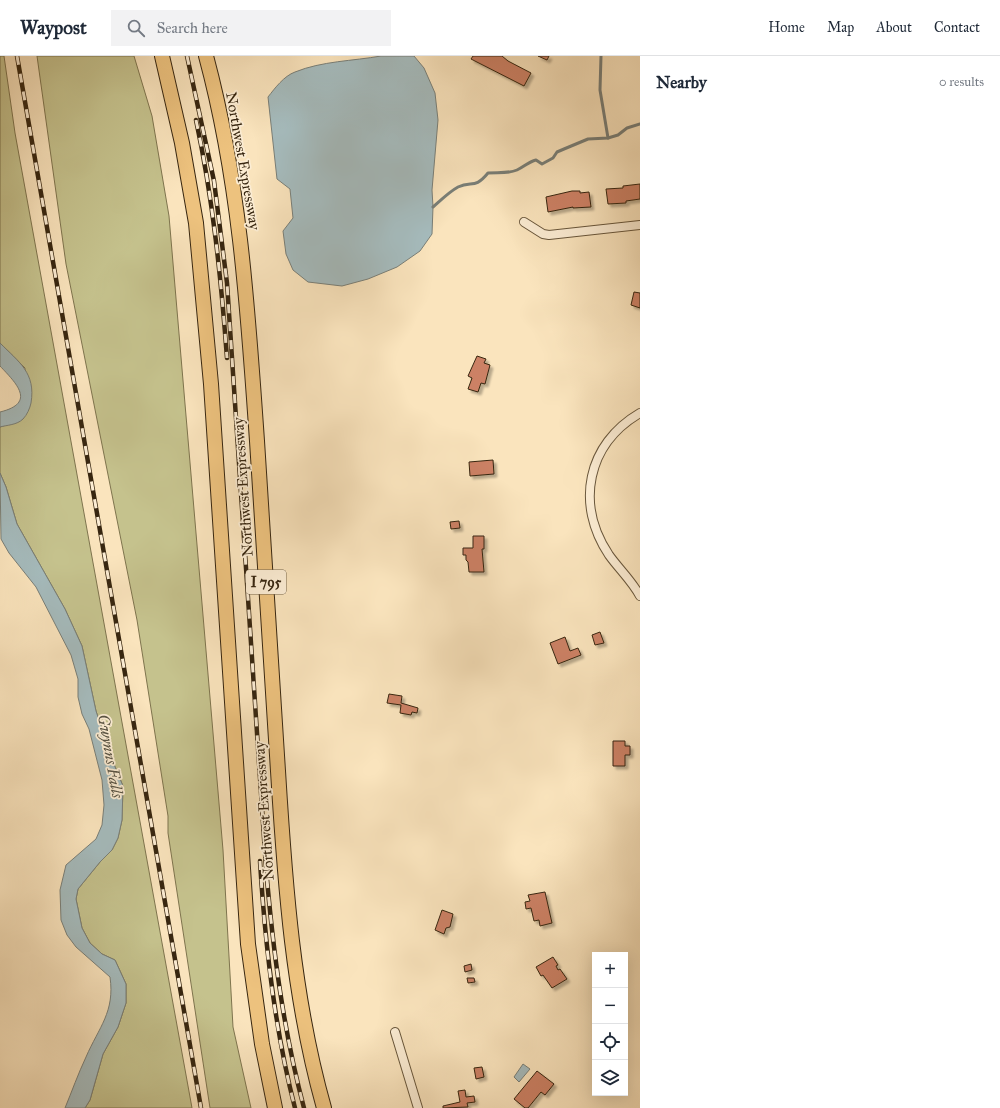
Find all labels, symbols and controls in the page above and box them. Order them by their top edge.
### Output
search box [111,10,391,46]
text: Waypost [20,16,87,39]
icon: search [125,17,147,39]
text: Search here [157,19,228,37]
text: Home [768,19,805,36]
text: Map [827,19,854,36]
text: About [876,19,912,36]
text: Contact [934,19,980,36]
text: Nearby [656,72,707,93]
text: 0 results [939,74,984,90]
street label: Northwest Expressway [222,91,264,232]
street label: Northwest Expressway [229,416,257,557]
road number: I 795 [246,570,286,594]
water label: Gwynns Falls [94,713,127,800]
street label: Northwest Expressway [250,740,278,881]
map controls [592,952,628,1096]
button: + [592,952,628,988]
button: − [592,988,628,1024]
button: locate [592,1024,628,1060]
button: layers [592,1060,628,1096]

